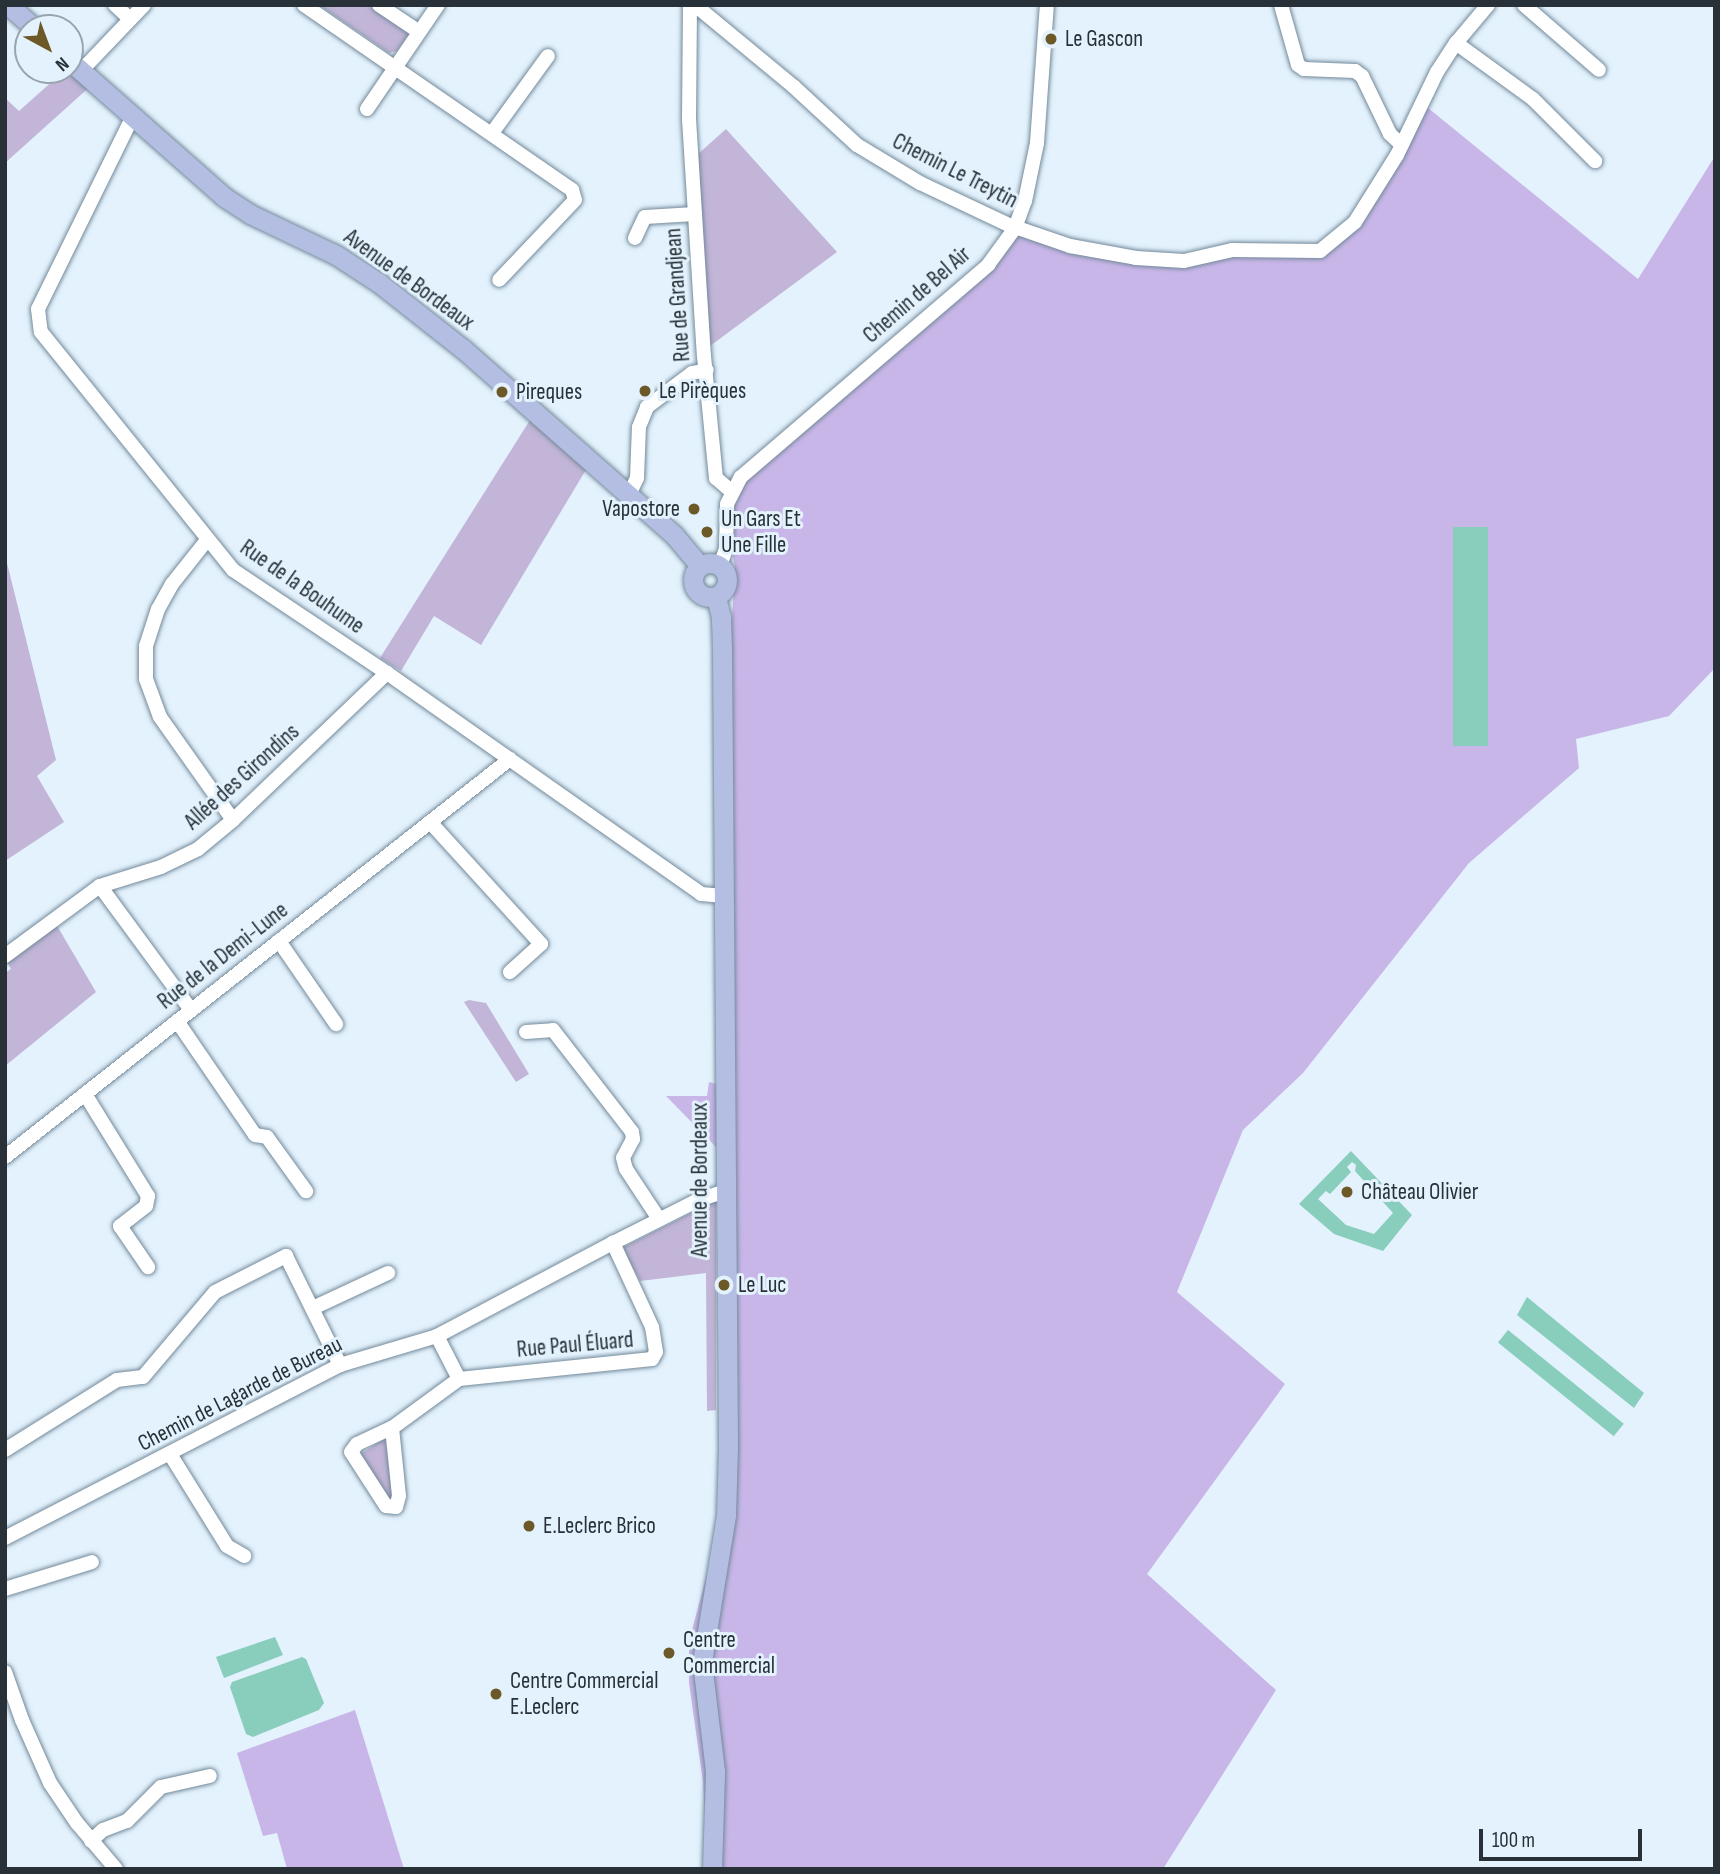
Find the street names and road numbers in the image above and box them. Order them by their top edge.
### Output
street label: Chemin Le Treytin [888,128,1022,214]
street label: Avenue de Bordeaux [338,223,480,337]
street label: Rue de Grandjean [660,227,696,363]
street label: Chemin de Bel Air [858,241,976,349]
street label: Rue de la Bouhume [235,534,369,640]
street label: Allée des Girondins [179,718,305,836]
street label: Rue de la Demi-Lune [152,897,294,1015]
street label: Avenue de Bordeaux [686,1103,714,1257]
street label: Rue Paul Éluard [516,1326,634,1364]
street label: Chemin de Lagarde de Bureau [133,1331,347,1457]

